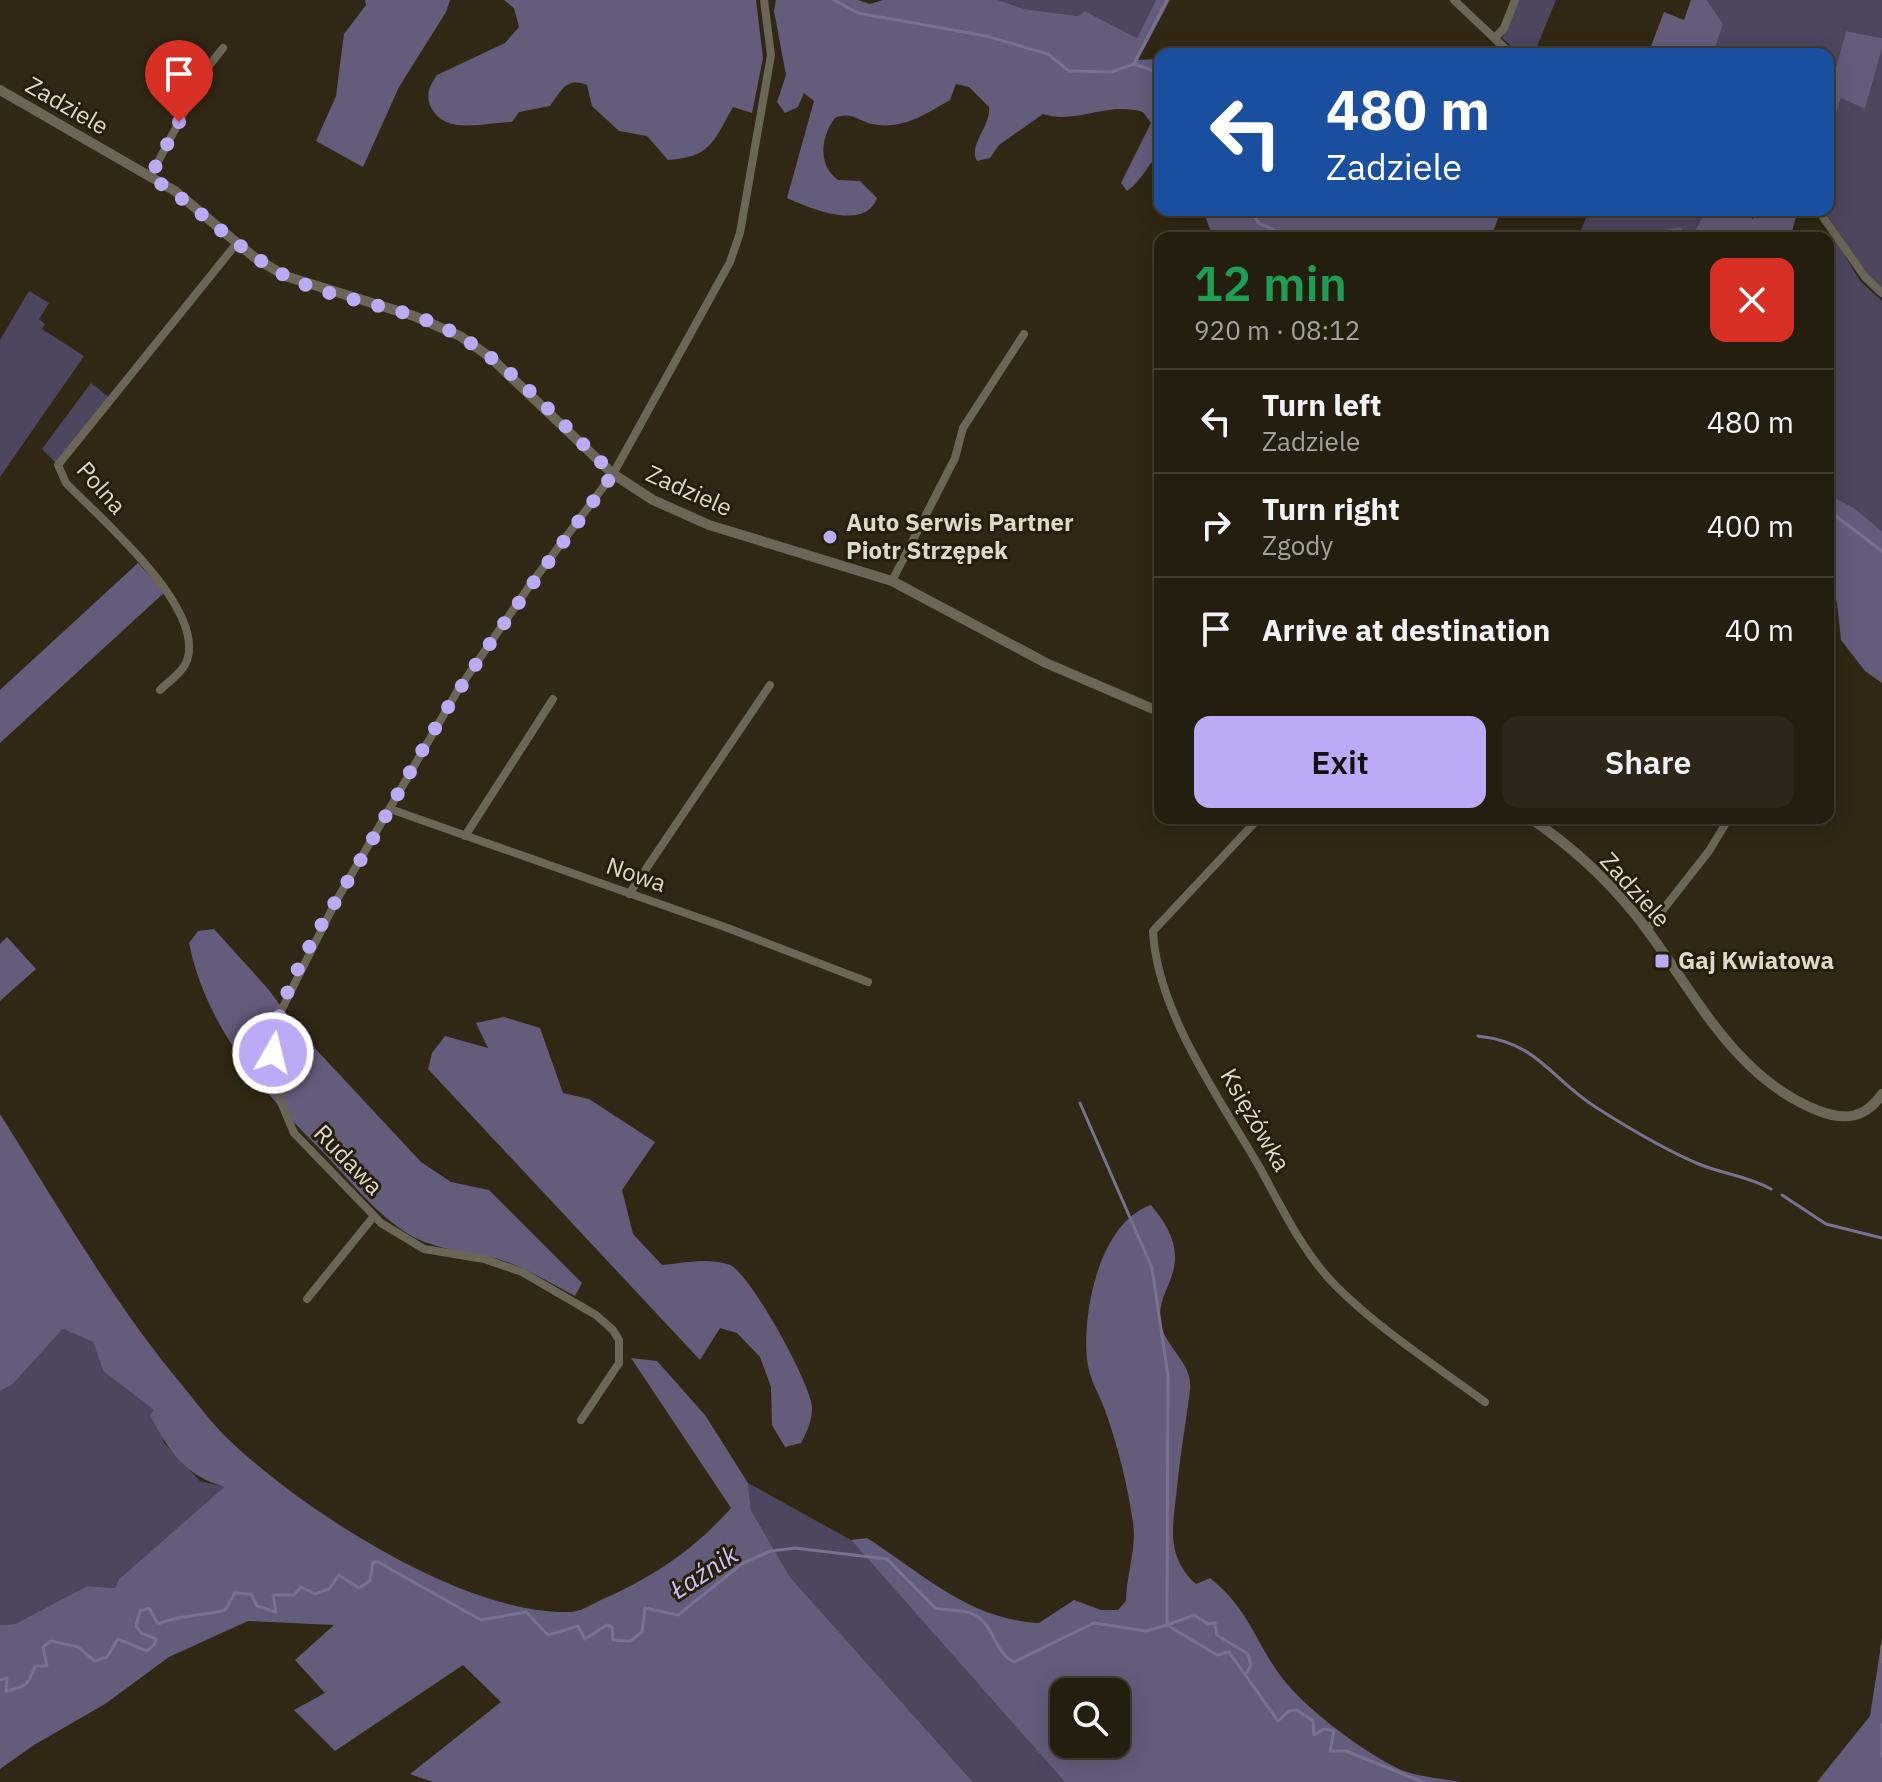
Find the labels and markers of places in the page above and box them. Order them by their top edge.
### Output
pin [145,40,213,122]
place label: Auto Serwis Partner Piotr Strzępek [846,506,1074,566]
marker: Auto Serwis Partner Piotr Strzępek [821,528,839,546]
place label: Gaj Kwiatowa [1678,944,1834,976]
marker: Gaj Kwiatowa [1653,952,1671,970]

